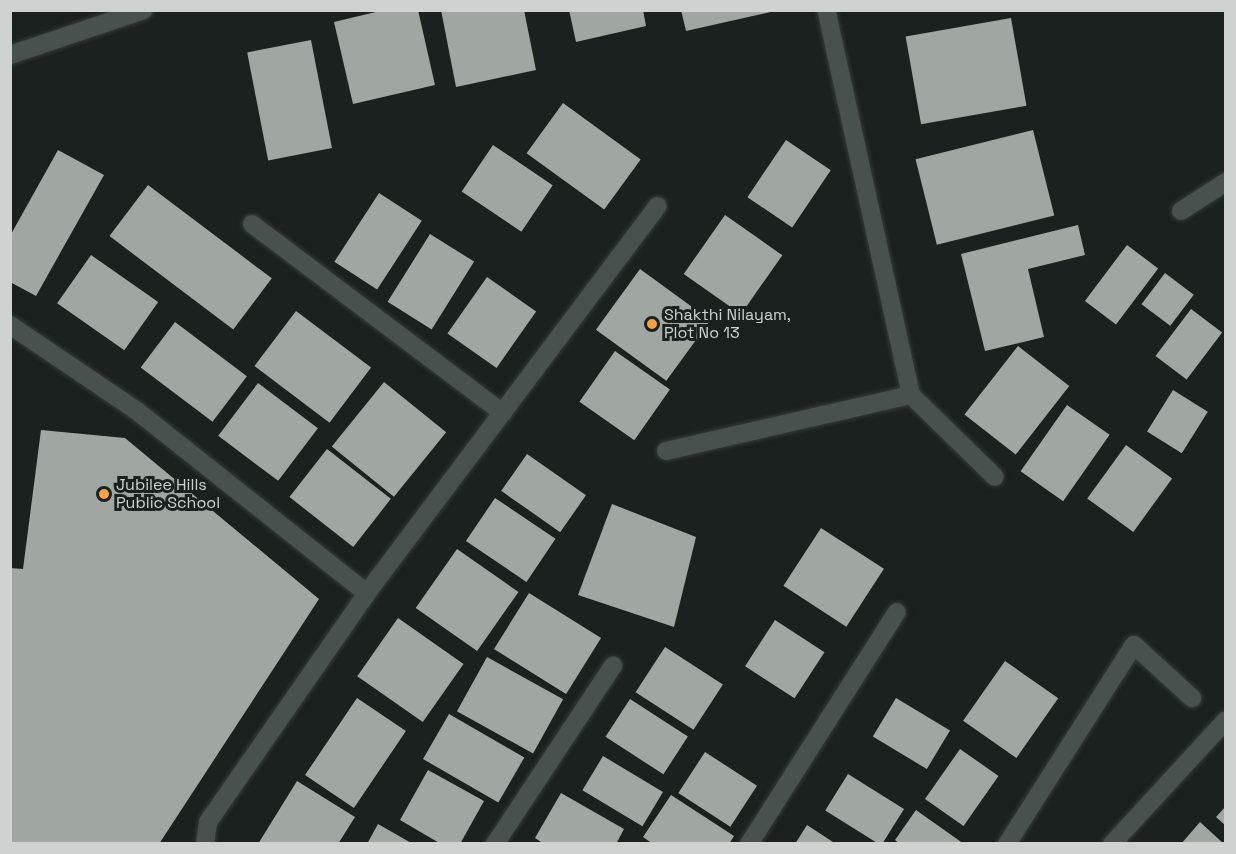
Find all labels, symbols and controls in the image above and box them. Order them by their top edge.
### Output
place label: Shakthi Nilayam, Plot No 13 [664,305,791,343]
marker: Shakthi Nilayam, Plot No 13 [645,317,659,331]
place label: Jubilee Hills Public School [116,475,220,513]
marker: Jubilee Hills Public School [97,487,111,501]

